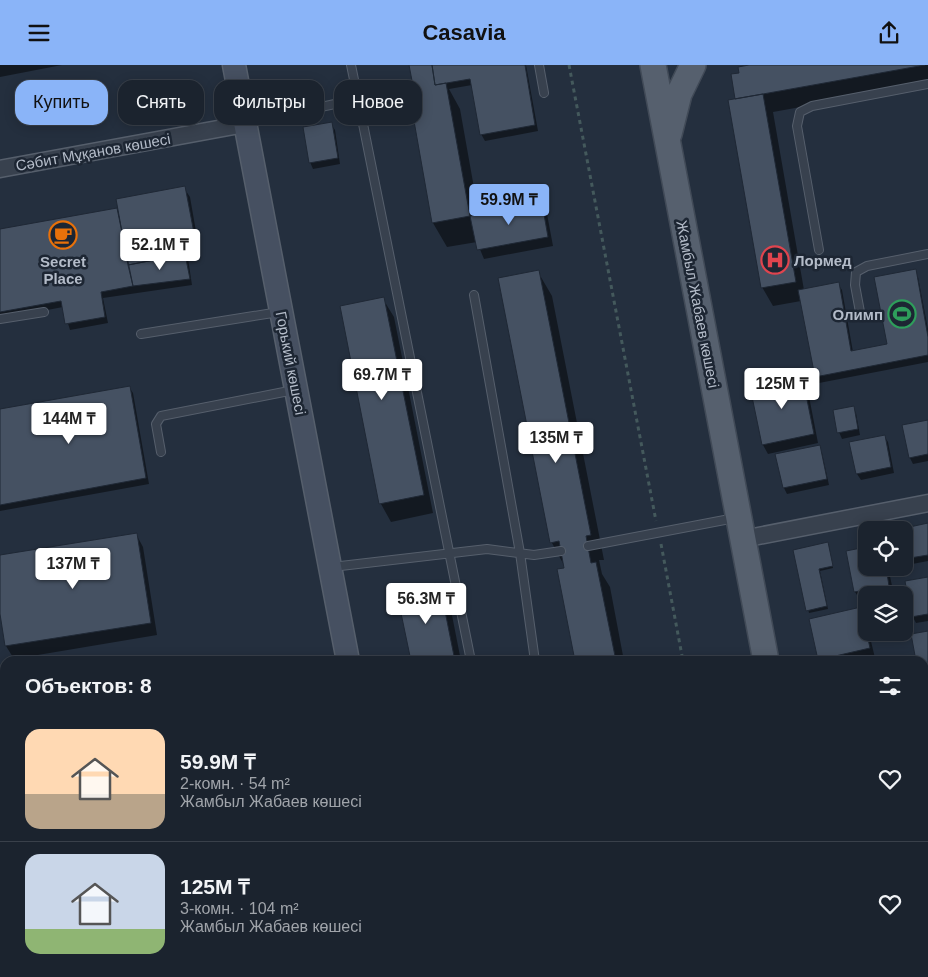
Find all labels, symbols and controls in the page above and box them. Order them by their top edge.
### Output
icon: menu [25,19,53,47]
icon: share [875,19,903,47]
text: Casavia [422,20,506,45]
chip: Купить [15,80,108,125]
chip: Снять [118,80,204,125]
chip: Фильтры [214,80,324,125]
chip: Новое [334,80,422,125]
street label: Сәбит Мұқанов көшесі [14,130,172,174]
pin: 59.9M ₸ [463,184,555,226]
text: 59.9M ₸ [480,191,538,208]
street label: Жамбыл Жабаев көшесі [673,219,723,389]
cafe icon: Secret Place [48,220,78,250]
pin: 52.1M ₸ [114,229,206,271]
text: 52.1M ₸ [131,236,189,253]
hospital icon: Лормед [760,245,790,275]
place label: Лормед [794,252,852,269]
place label: Secret Place [40,253,86,287]
sports icon: Олимп [887,299,917,329]
place label: Олимп [833,306,883,323]
street label: Горький көшесі [273,310,309,416]
pin: 69.7M ₸ [336,359,428,401]
text: 69.7M ₸ [353,366,411,383]
pin: 125M ₸ [741,367,823,410]
text: 125M ₸ [755,375,809,392]
pin: 144M ₸ [28,403,110,445]
text: 144M ₸ [42,410,96,427]
pin: 135M ₸ [515,421,597,464]
text: 135M ₸ [529,429,583,446]
map controls [858,521,913,641]
button: locate [858,521,913,576]
pin: 137M ₸ [32,547,114,590]
text: 137M ₸ [46,555,100,572]
pin: 56.3M ₸ [380,583,472,625]
button: layers [858,586,913,641]
text: 56.3M ₸ [397,590,455,607]
icon: filters [876,672,904,700]
text: Объектов: 8 [25,674,152,697]
icon: home [65,749,125,809]
text: 59.9M ₸ [180,750,256,773]
icon: heart [876,765,904,793]
text: 2-комн. · 54 m² [180,775,290,792]
text: Жамбыл Жабаев көшесі [180,793,362,810]
icon: home [65,874,125,934]
text: 125M ₸ [180,875,250,898]
icon: heart [876,890,904,918]
text: 3-комн. · 104 m² [180,900,299,917]
text: Жамбыл Жабаев көшесі [180,918,362,935]

